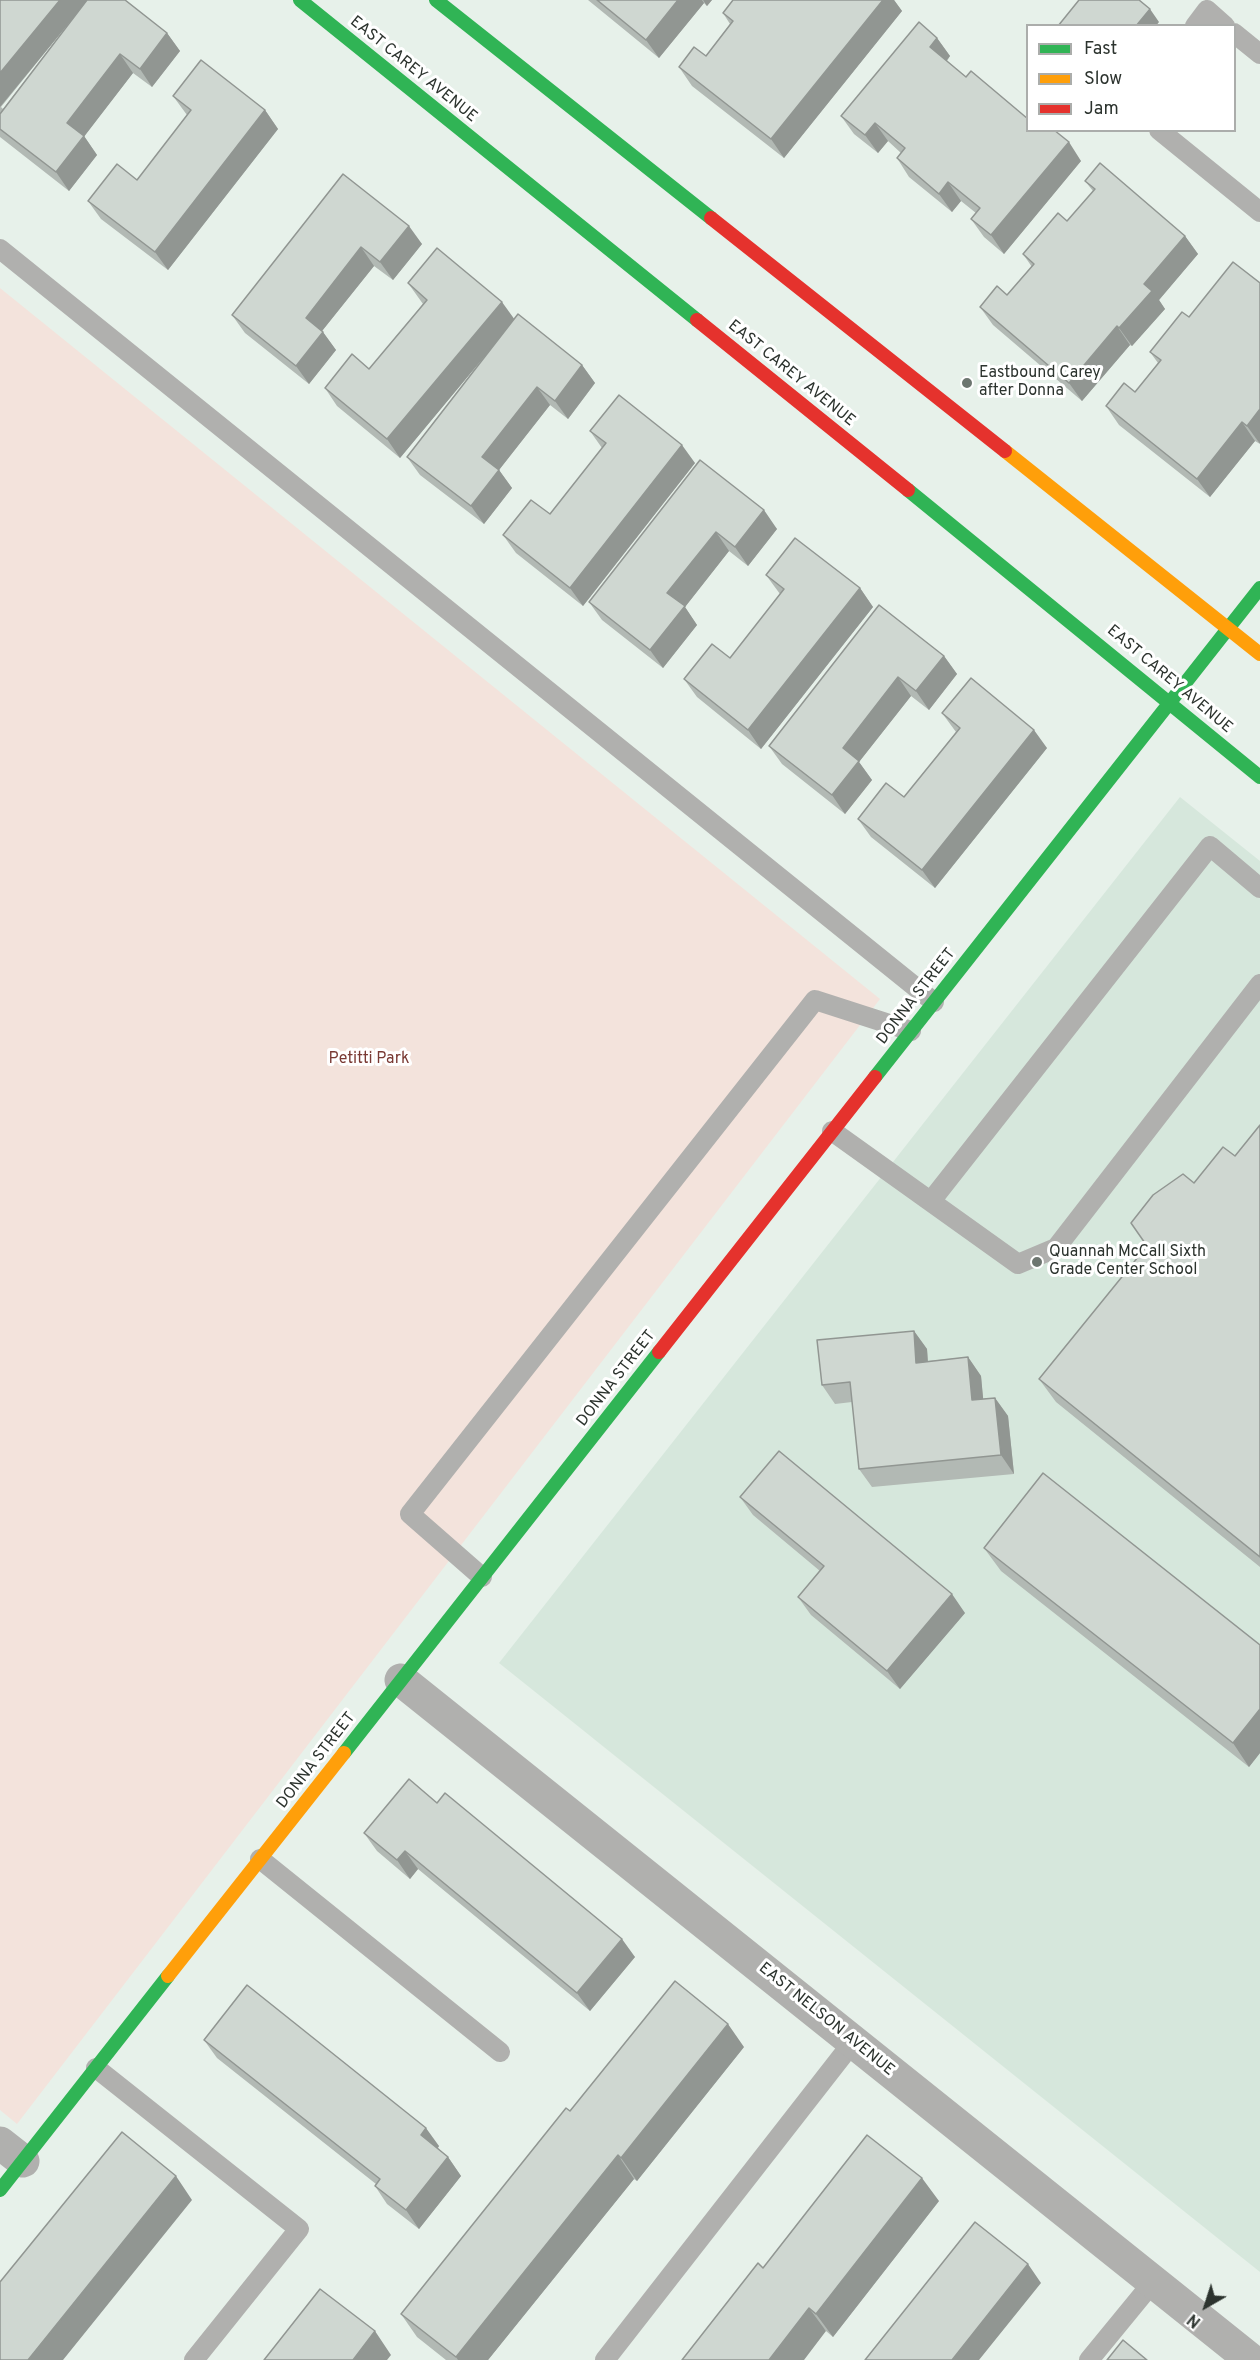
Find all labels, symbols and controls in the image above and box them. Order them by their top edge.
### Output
street label: EAST CAREY AVENUE [346,13,480,127]
legend [1026,24,1236,132]
text: Fast [1084,38,1117,61]
text: Slow [1084,68,1122,91]
text: Jam [1084,98,1119,121]
street label: EAST CAREY AVENUE [724,317,858,431]
place label: Eastbound Carey after Donna [979,364,1101,402]
marker: Eastbound Carey after Donna [960,376,974,390]
street label: EAST CAREY AVENUE [1102,622,1236,738]
street label: DONNA STREET [873,945,961,1049]
park label: Petitti Park [329,1050,409,1070]
place label: Quannah McCall Sixth Grade Center School [1049,1243,1206,1281]
marker: Quannah McCall Sixth Grade Center School [1030,1255,1044,1269]
street label: DONNA STREET [573,1327,661,1431]
street label: DONNA STREET [273,1709,361,1813]
street label: EAST NELSON AVENUE [754,1959,898,2081]
north arrow [1176,2276,1236,2336]
text: N [1184,2309,1205,2331]

